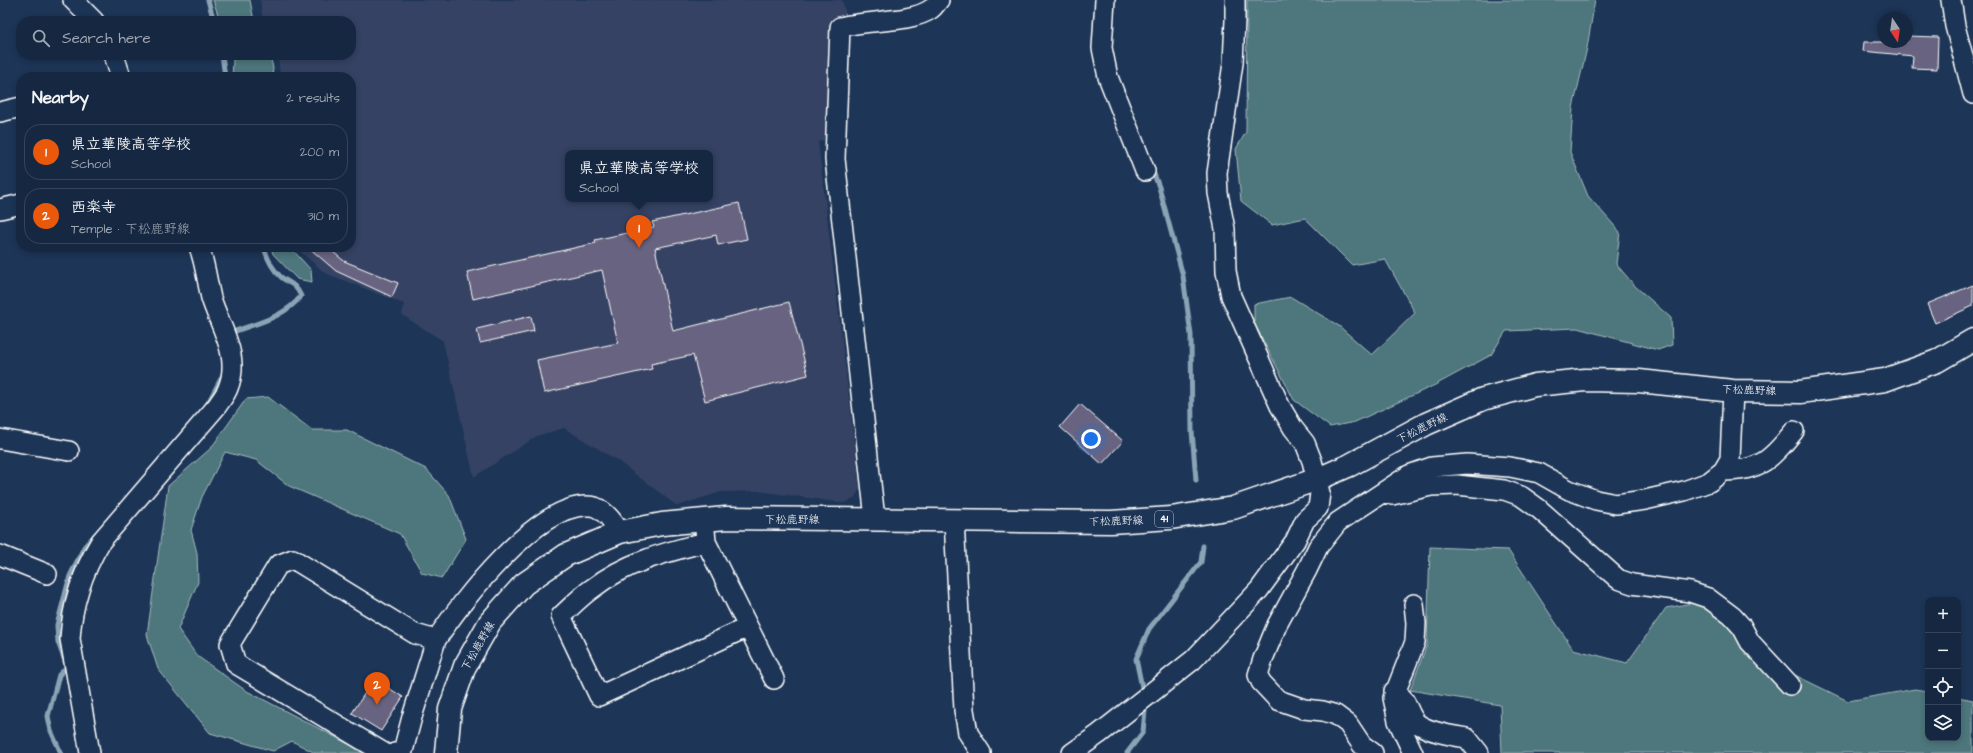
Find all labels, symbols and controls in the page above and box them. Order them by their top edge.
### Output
north arrow [1877,12,1913,48]
search box [16,16,356,60]
icon: search [30,27,52,49]
text: Search here [62,28,151,49]
text: Nearby [32,86,89,110]
text: 2 results [286,89,340,107]
text: 県立華陵高等学校 [71,134,191,155]
text: 1 [45,143,47,161]
text: 200 m [300,143,339,161]
popup [565,150,713,202]
text: School [71,155,111,173]
text: 県立華陵高等学校 [579,158,699,179]
text: School [579,179,619,197]
text: 西楽寺 [71,197,116,218]
text: 2 [42,207,50,225]
text: 310 m [307,207,339,225]
pin: 1 [626,215,652,248]
text: Temple · 下松鹿野線 [71,220,190,238]
street label: 下松鹿野線 [1721,382,1777,398]
street label: 下松鹿野線 [1394,409,1450,447]
your location [1081,429,1101,449]
road number: 41 [1155,511,1173,527]
street label: 下松鹿野線 [765,512,820,527]
street label: 下松鹿野線 [1088,513,1144,529]
map controls [1925,597,1961,741]
button: + [1925,597,1961,633]
street label: 下松鹿野線 [458,618,498,674]
button: − [1925,633,1961,669]
button: locate [1925,669,1961,705]
pin: 2 [364,672,390,705]
button: layers [1925,705,1961,741]

